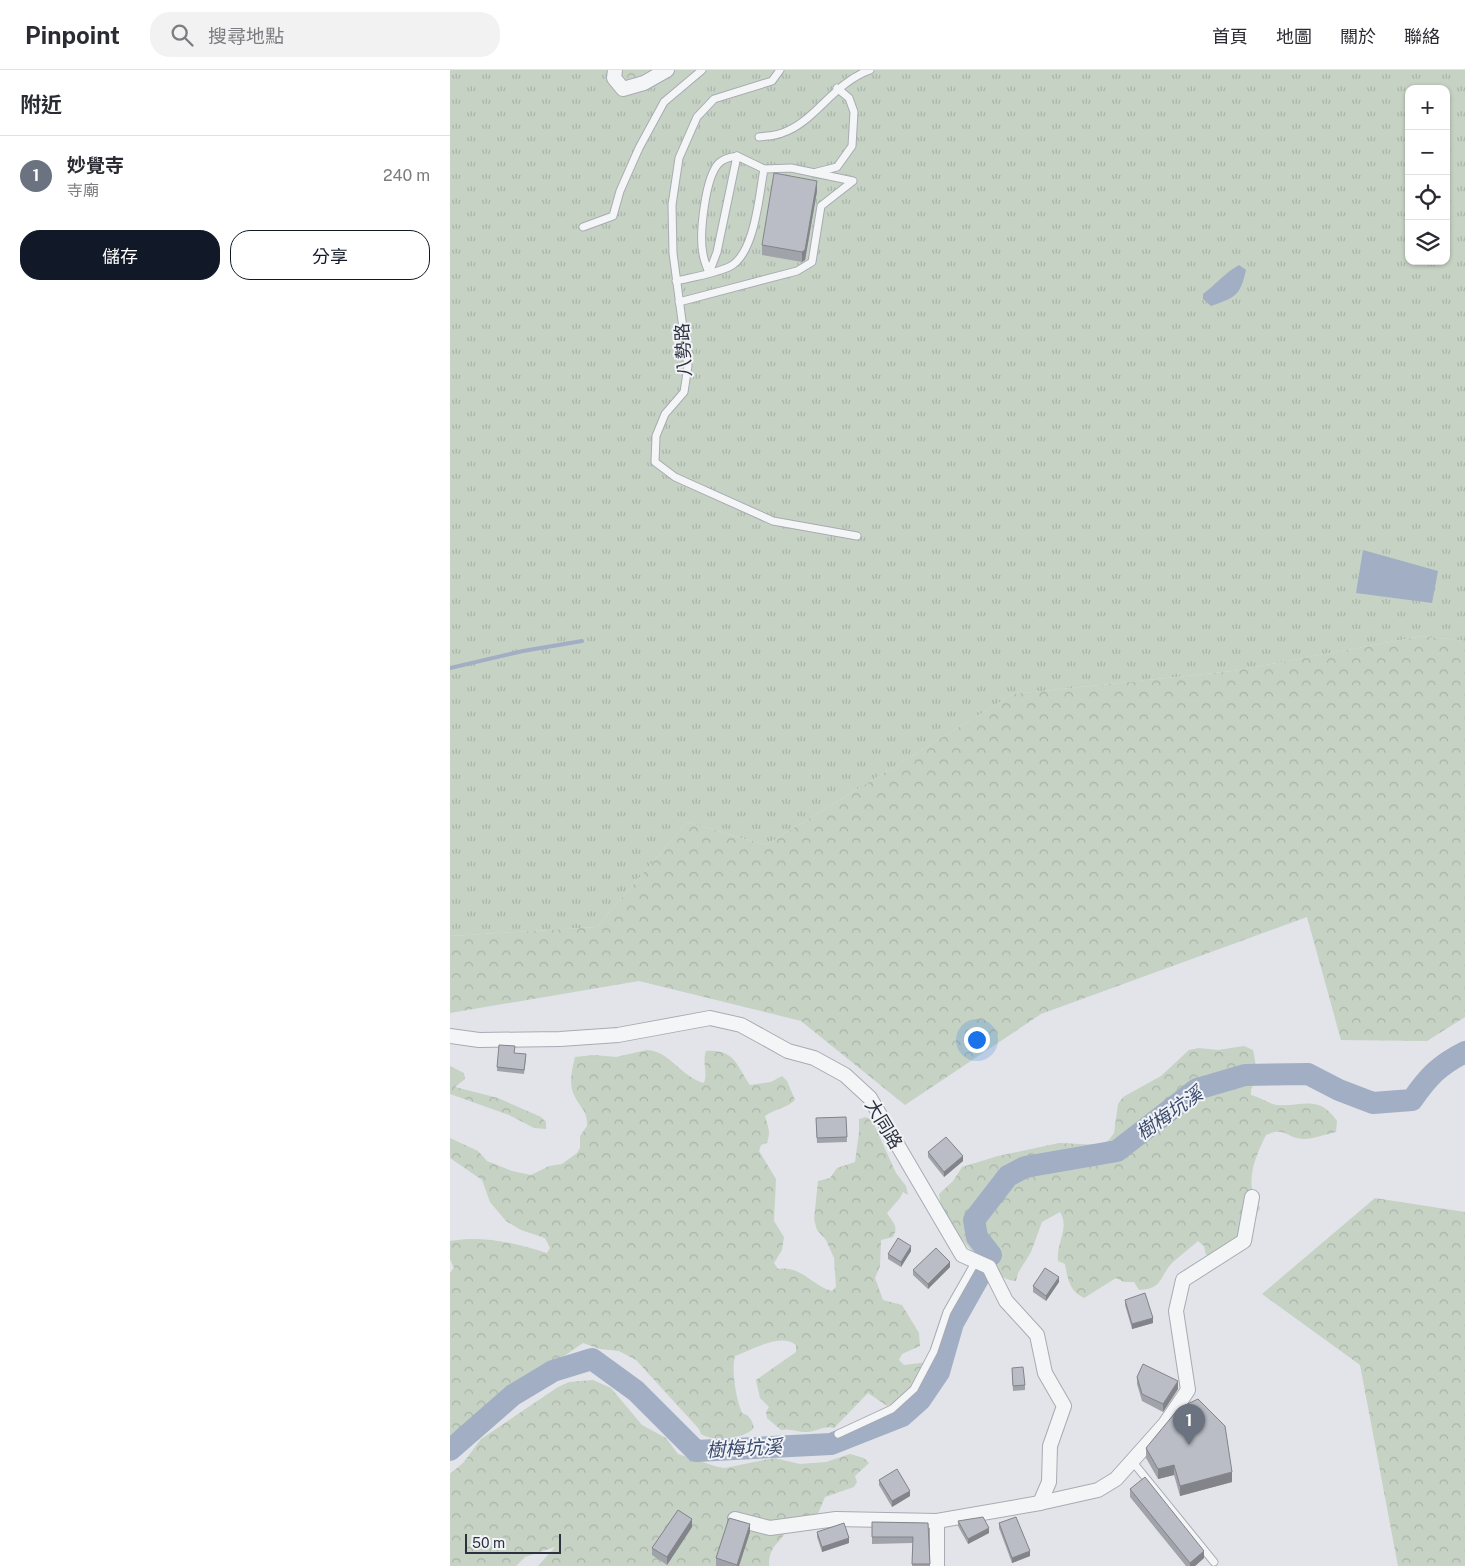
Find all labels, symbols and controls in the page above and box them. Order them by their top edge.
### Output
search box [150,12,500,57]
text: Pinpoint [25,21,120,49]
icon: search [168,21,196,49]
text: 搜尋地點 [208,25,284,47]
text: 首頁 [1212,26,1248,47]
text: 地圖 [1276,26,1312,47]
text: 關於 [1340,26,1376,47]
text: 聯絡 [1404,26,1440,47]
map controls [1405,85,1450,265]
button: + [1405,85,1450,130]
text: 附近 [20,92,62,117]
button: − [1405,130,1450,175]
text: 妙覺寺 [67,154,124,176]
text: 1 [33,166,39,185]
text: 240 m [383,166,430,185]
button: locate [1405,175,1450,220]
text: 寺廟 [67,181,99,200]
button: layers [1405,220,1450,265]
button: 儲存 [20,230,220,280]
button: 分享 [230,230,430,280]
street label: 八勢路 [671,322,695,378]
your location [964,1027,990,1053]
water label: 樹梅坑溪 [1132,1080,1209,1144]
street label: 大同路 [861,1095,907,1153]
pin: 1 [1173,1404,1205,1445]
water label: 樹梅坑溪 [705,1435,786,1461]
scale bar [465,1531,561,1554]
text: 50 m [472,1535,505,1551]

